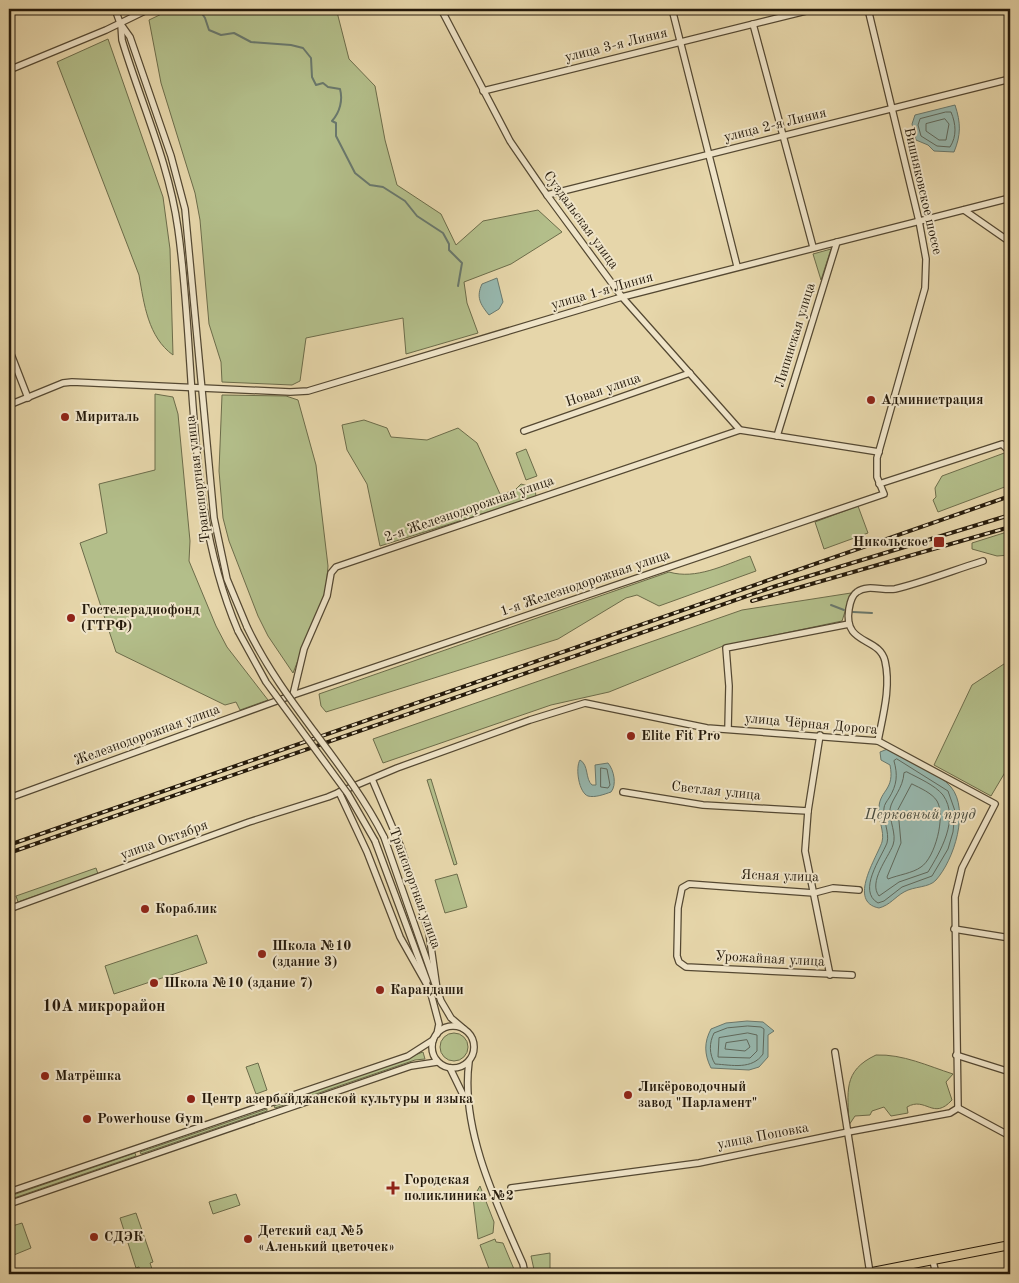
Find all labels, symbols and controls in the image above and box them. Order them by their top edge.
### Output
street label: улица 3-я Линия [563,25,669,65]
street label: улица 2-я Линия [722,105,828,145]
street label: Вишняковское шоссе [902,126,944,256]
street label: Суздальская улица [541,168,621,272]
street label: улица 1-я Линия [550,270,654,312]
street label: Липинская улица [772,281,818,389]
street label: Новая улица [564,371,643,409]
place label: Администрация [881,393,983,407]
marker: Администрация [865,394,877,406]
place label: Мириталь [75,410,139,424]
marker: Мириталь [59,411,71,423]
street label: Транспортная улица [183,415,213,543]
street label: 2-я Железнодорожная улица [382,473,556,545]
place label: Никольское [853,535,928,549]
marker: Никольское [932,535,946,549]
street label: 1-я Железнодорожная улица [498,547,672,619]
place label: Гостелерадиофонд (ГТРФ) [81,603,200,633]
marker: Гостелерадиофонд (ГТРФ) [65,612,77,624]
street label: Железнодорожная улица [72,702,222,768]
street label: улица Чёрная Дорога [744,711,878,737]
place label: Elite Fit Pro [641,729,720,743]
marker: Elite Fit Pro [625,730,637,742]
street label: Светлая улица [671,779,762,803]
water label: Церковный пруд [863,808,976,823]
street label: улица Октября [118,818,210,862]
street label: Транспортная улица [387,825,443,951]
street label: Ясная улица [741,868,819,884]
place label: Кораблик [155,902,218,916]
marker: Кораблик [139,903,151,915]
place label: Школа №10 (здание 3) [272,939,351,969]
marker: Школа №10 (здание 3) [256,948,268,960]
street label: Урожайная улица [715,949,825,969]
place label: Школа №10 (здание 7) [164,976,313,990]
marker: Школа №10 (здание 7) [148,977,160,989]
place label: Карандаши [390,983,464,997]
marker: Карандаши [374,984,386,996]
district label: 10А микрорайон [43,999,165,1015]
place label: Матрёшка [55,1069,121,1083]
marker: Матрёшка [39,1070,51,1082]
place label: Ликёроводочный завод "Парламент" [638,1080,757,1110]
marker: Ликёроводочный завод "Парламент" [622,1089,634,1101]
place label: Центр азербайджанской культуры и языка [201,1092,473,1106]
marker: Центр азербайджанской культуры и языка [185,1093,197,1105]
place label: Powerhouse Gym [97,1112,203,1126]
marker: Powerhouse Gym [81,1113,93,1125]
street label: улица Поповка [716,1120,810,1152]
place label: Городская поликлиника №2 [404,1173,514,1203]
marker: Городская поликлиника №2 [386,1181,400,1195]
place label: Детский сад №5 «Аленький цветочек» [258,1224,395,1254]
place label: СДЭК [104,1230,144,1244]
marker: СДЭК [88,1231,100,1243]
marker: Детский сад №5 «Аленький цветочек» [242,1233,254,1245]

